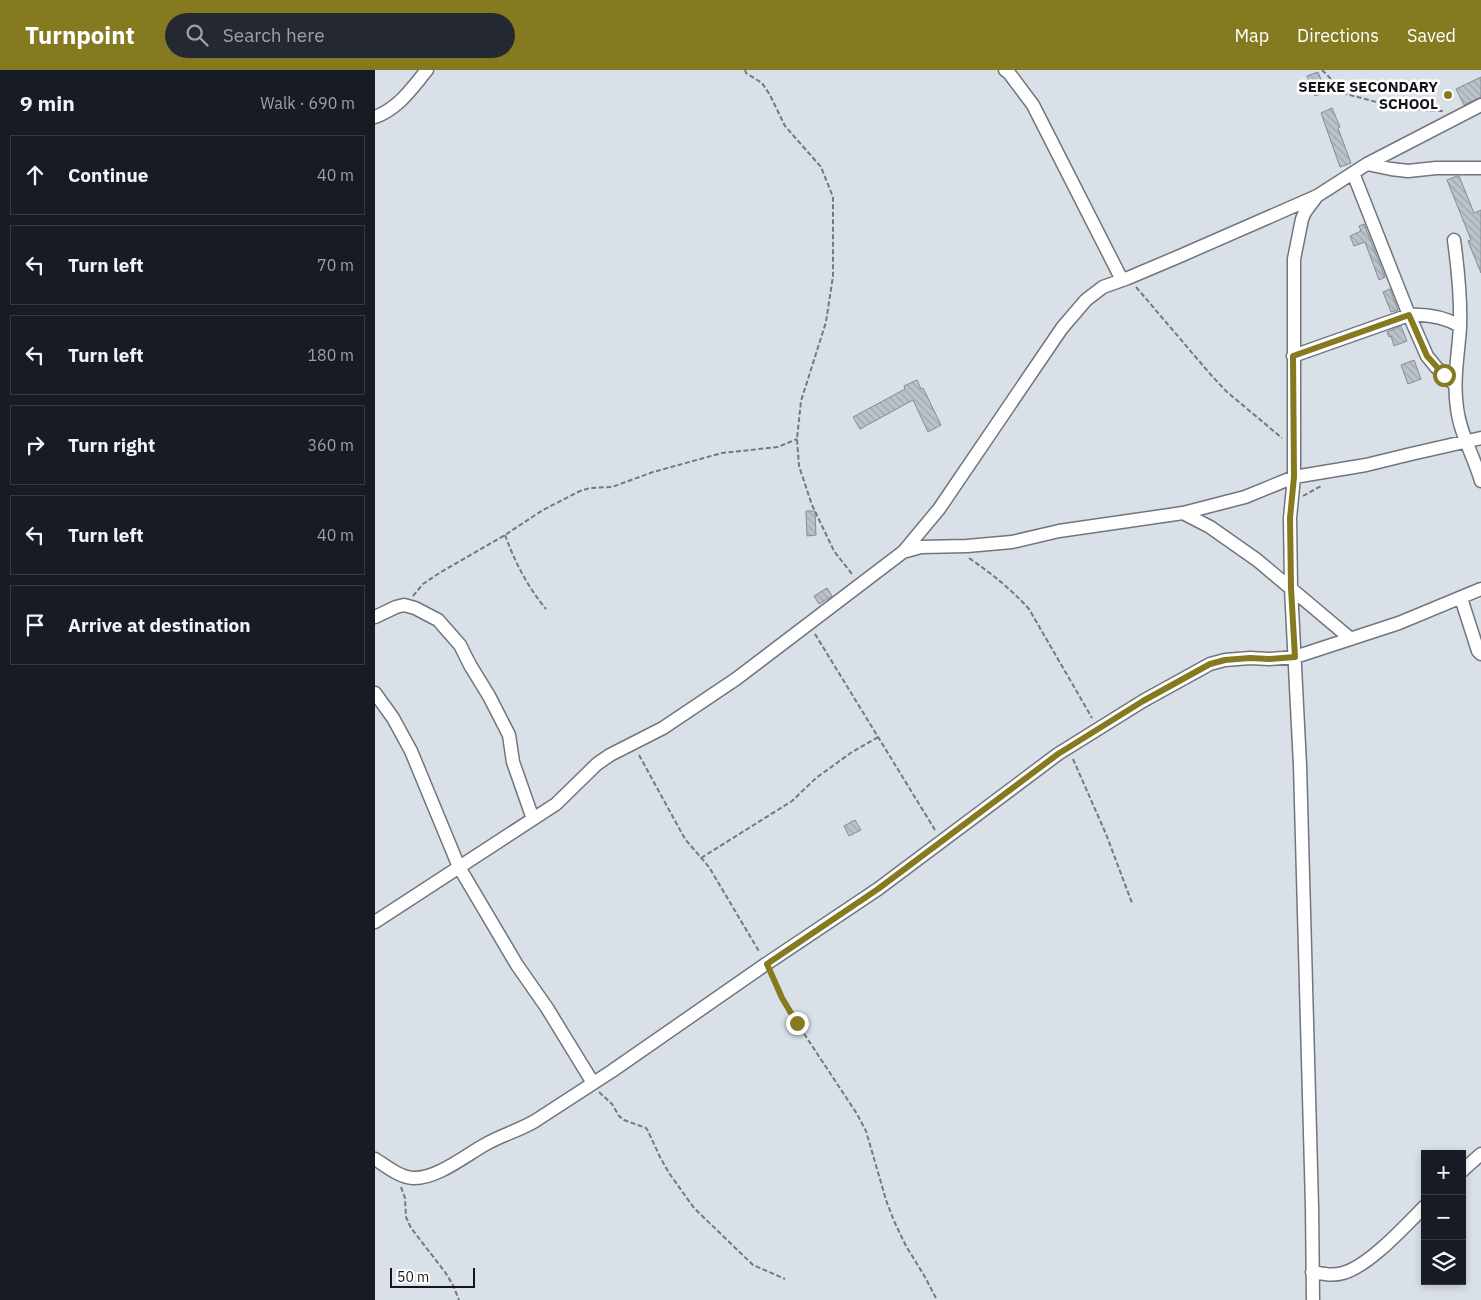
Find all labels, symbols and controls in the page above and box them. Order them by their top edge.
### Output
search box [165,13,515,58]
text: Turnpoint [25,19,135,51]
icon: search [183,21,211,49]
text: Search here [223,23,325,47]
text: Map [1234,24,1269,47]
text: Directions [1297,24,1379,47]
text: Saved [1407,24,1456,47]
place label: SEEKE SECONDARY SCHOOL [1298,77,1438,113]
text: 9 min [20,89,75,117]
marker: SEEKE SECONDARY SCHOOL [1442,89,1454,101]
text: Walk · 690 m [260,93,355,113]
icon: ahead [21,161,49,189]
text: Continue [68,163,148,187]
text: 40 m [317,165,354,185]
icon: left [21,251,49,279]
text: Turn left [68,253,144,277]
text: 70 m [317,255,354,275]
icon: left [21,341,49,369]
text: Turn left [68,343,144,367]
text: 180 m [307,345,354,365]
route start [1433,364,1456,387]
icon: right [21,431,49,459]
text: Turn right [68,433,155,457]
text: 360 m [307,435,354,455]
icon: left [21,521,49,549]
text: Turn left [68,523,144,547]
text: 40 m [317,525,354,545]
icon: arrive [21,611,49,639]
text: Arrive at destination [68,613,251,637]
route end [786,1012,809,1035]
map controls [1421,1150,1466,1285]
button: + [1421,1150,1466,1195]
button: − [1421,1195,1466,1240]
button: layers [1421,1240,1466,1285]
scale bar [390,1265,475,1288]
text: 50 m [397,1268,429,1286]

